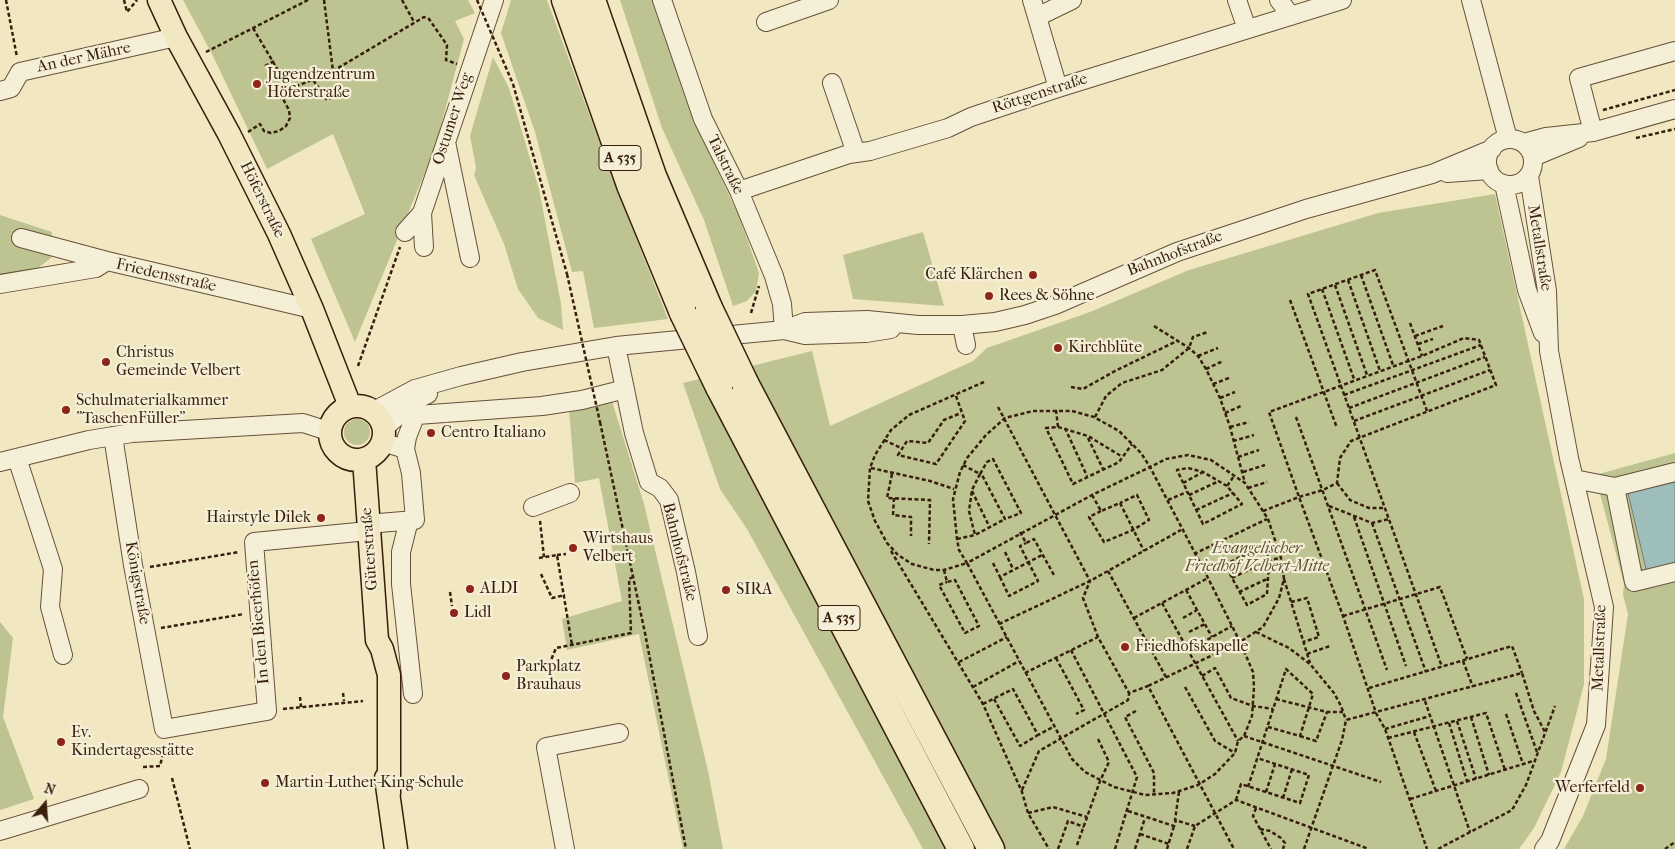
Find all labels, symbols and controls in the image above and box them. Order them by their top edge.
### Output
street label: An der Mähre [35,39,133,77]
place label: Jugendzentrum Höferstraße [267,65,375,103]
street label: Ostumer Weg [429,70,477,168]
street label: Röttgenstraße [990,70,1090,118]
marker: Jugendzentrum Höferstraße [251,78,263,90]
street label: Talstraße [702,132,748,198]
road number: A 535 [599,146,641,170]
street label: Höferstraße [235,159,289,241]
street label: Metallstraße [1523,204,1555,292]
street label: Bahnhofstraße [1125,227,1225,281]
street label: Friedensstraße [114,255,218,297]
place label: Café Klärchen [925,265,1023,285]
marker: Café Klärchen [1027,269,1039,281]
place label: Rees & Söhne [999,286,1094,306]
marker: Rees & Söhne [983,290,995,302]
place label: Kirchblüte [1068,338,1142,358]
marker: Kirchblüte [1052,342,1064,354]
place label: Christus Gemeinde Velbert [116,343,241,381]
marker: Christus Gemeinde Velbert [100,356,112,368]
place label: Schulmaterialkammer "TaschenFüller" [76,391,228,429]
marker: Schulmaterialkammer "TaschenFüller" [60,404,72,416]
place label: Centro Italiano [441,423,546,443]
marker: Centro Italiano [425,427,437,439]
street label: Bahnhofstraße [657,501,701,603]
street label: Güterstraße [358,507,382,591]
place label: Hairstyle Dilek [206,508,311,528]
marker: Hairstyle Dilek [315,512,327,524]
place label: Wirtshaus Velbert [583,529,653,567]
park label: Evangelischer Friedhof Velbert-Mitte [1185,539,1329,577]
street label: Königstraße [120,540,154,626]
marker: Wirtshaus Velbert [567,542,579,554]
street label: In den Bieerhöfen [244,559,274,685]
place label: ALDI [480,579,518,599]
place label: SIRA [736,580,772,600]
marker: ALDI [464,583,476,595]
marker: SIRA [720,584,732,596]
place label: Lidl [464,603,491,623]
street label: Metallstraße [1589,604,1611,692]
road number: A 535 [818,606,860,630]
marker: Lidl [448,607,460,619]
place label: Friedhofskapelle [1135,637,1248,657]
marker: Friedhofskapelle [1119,641,1131,653]
place label: Parkplatz Brauhaus [516,657,581,695]
marker: Parkplatz Brauhaus [500,670,512,682]
place label: Ev. Kindertagesstätte [71,723,194,761]
marker: Ev. Kindertagesstätte [55,736,67,748]
place label: Martin-Luther-King-Schule [275,773,464,793]
marker: Martin-Luther-King-Schule [259,777,271,789]
place label: Werferfeld [1555,778,1630,798]
north arrow [20,779,70,829]
text: N [42,780,57,799]
marker: Werferfeld [1634,782,1646,794]

